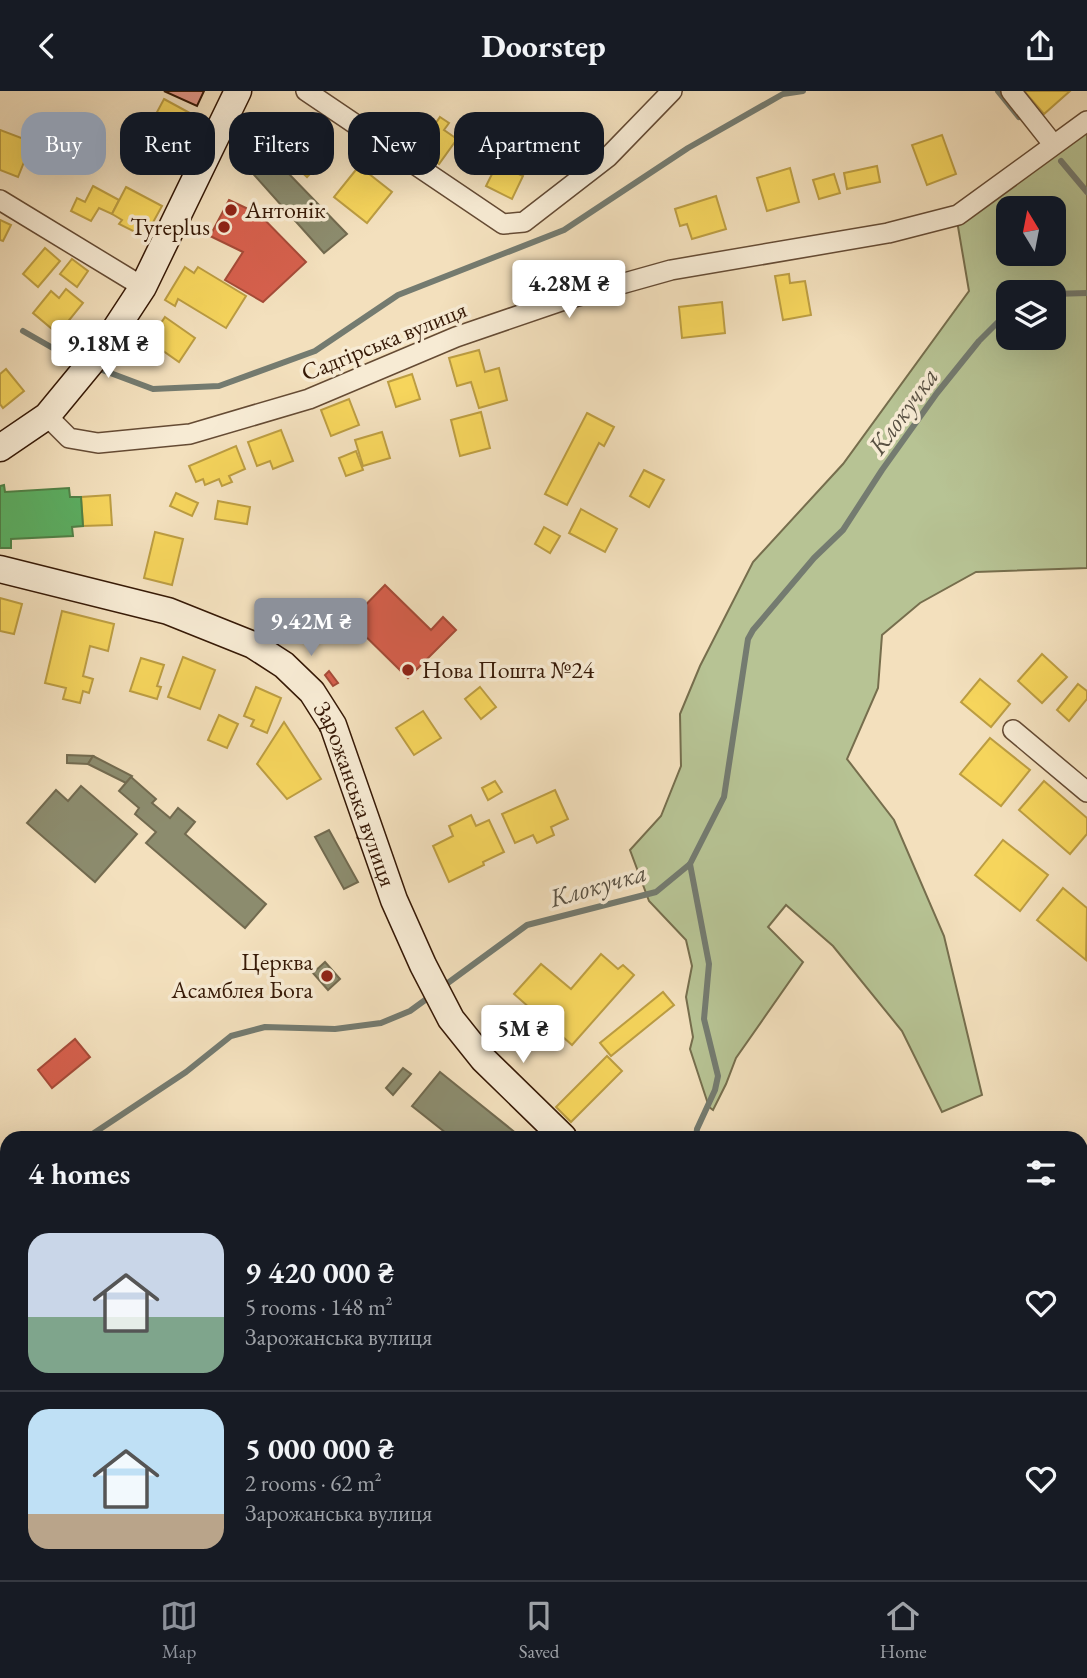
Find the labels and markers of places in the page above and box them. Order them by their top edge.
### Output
place label: Антонік [244,194,326,225]
marker: Антонік [223,202,239,218]
place label: Tyreplus [130,211,210,242]
marker: Tyreplus [216,219,232,235]
pin: 4.28M ₴ [504,261,634,320]
pin: 9.18M ₴ [43,321,173,380]
pin: 9.42M ₴ [246,599,376,658]
place label: Нова Пошта №24 [422,654,595,685]
marker: Нова Пошта №24 [400,662,416,678]
place label: Церква Асамблея Бога [170,946,313,1005]
marker: Церква Асамблея Бога [319,968,335,984]
pin: 5M ₴ [482,1005,564,1065]

